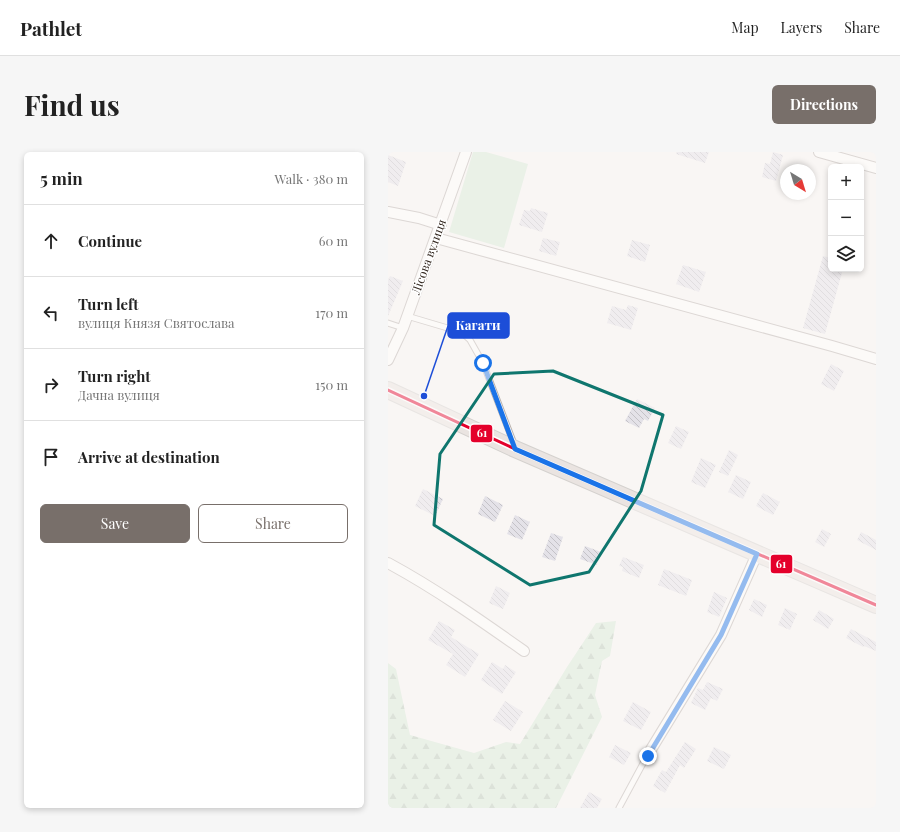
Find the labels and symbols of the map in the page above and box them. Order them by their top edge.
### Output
north arrow [780,164,816,200]
street label: Лісова вулиця [407,216,449,297]
callout: Кагати [448,313,509,338]
text: Кагати [455,316,501,333]
route start [474,354,492,372]
line badge: 61 [470,424,493,443]
text: 61 [477,425,487,440]
line badge: 61 [770,554,793,574]
text: 61 [776,556,786,571]
route end [639,747,657,765]

